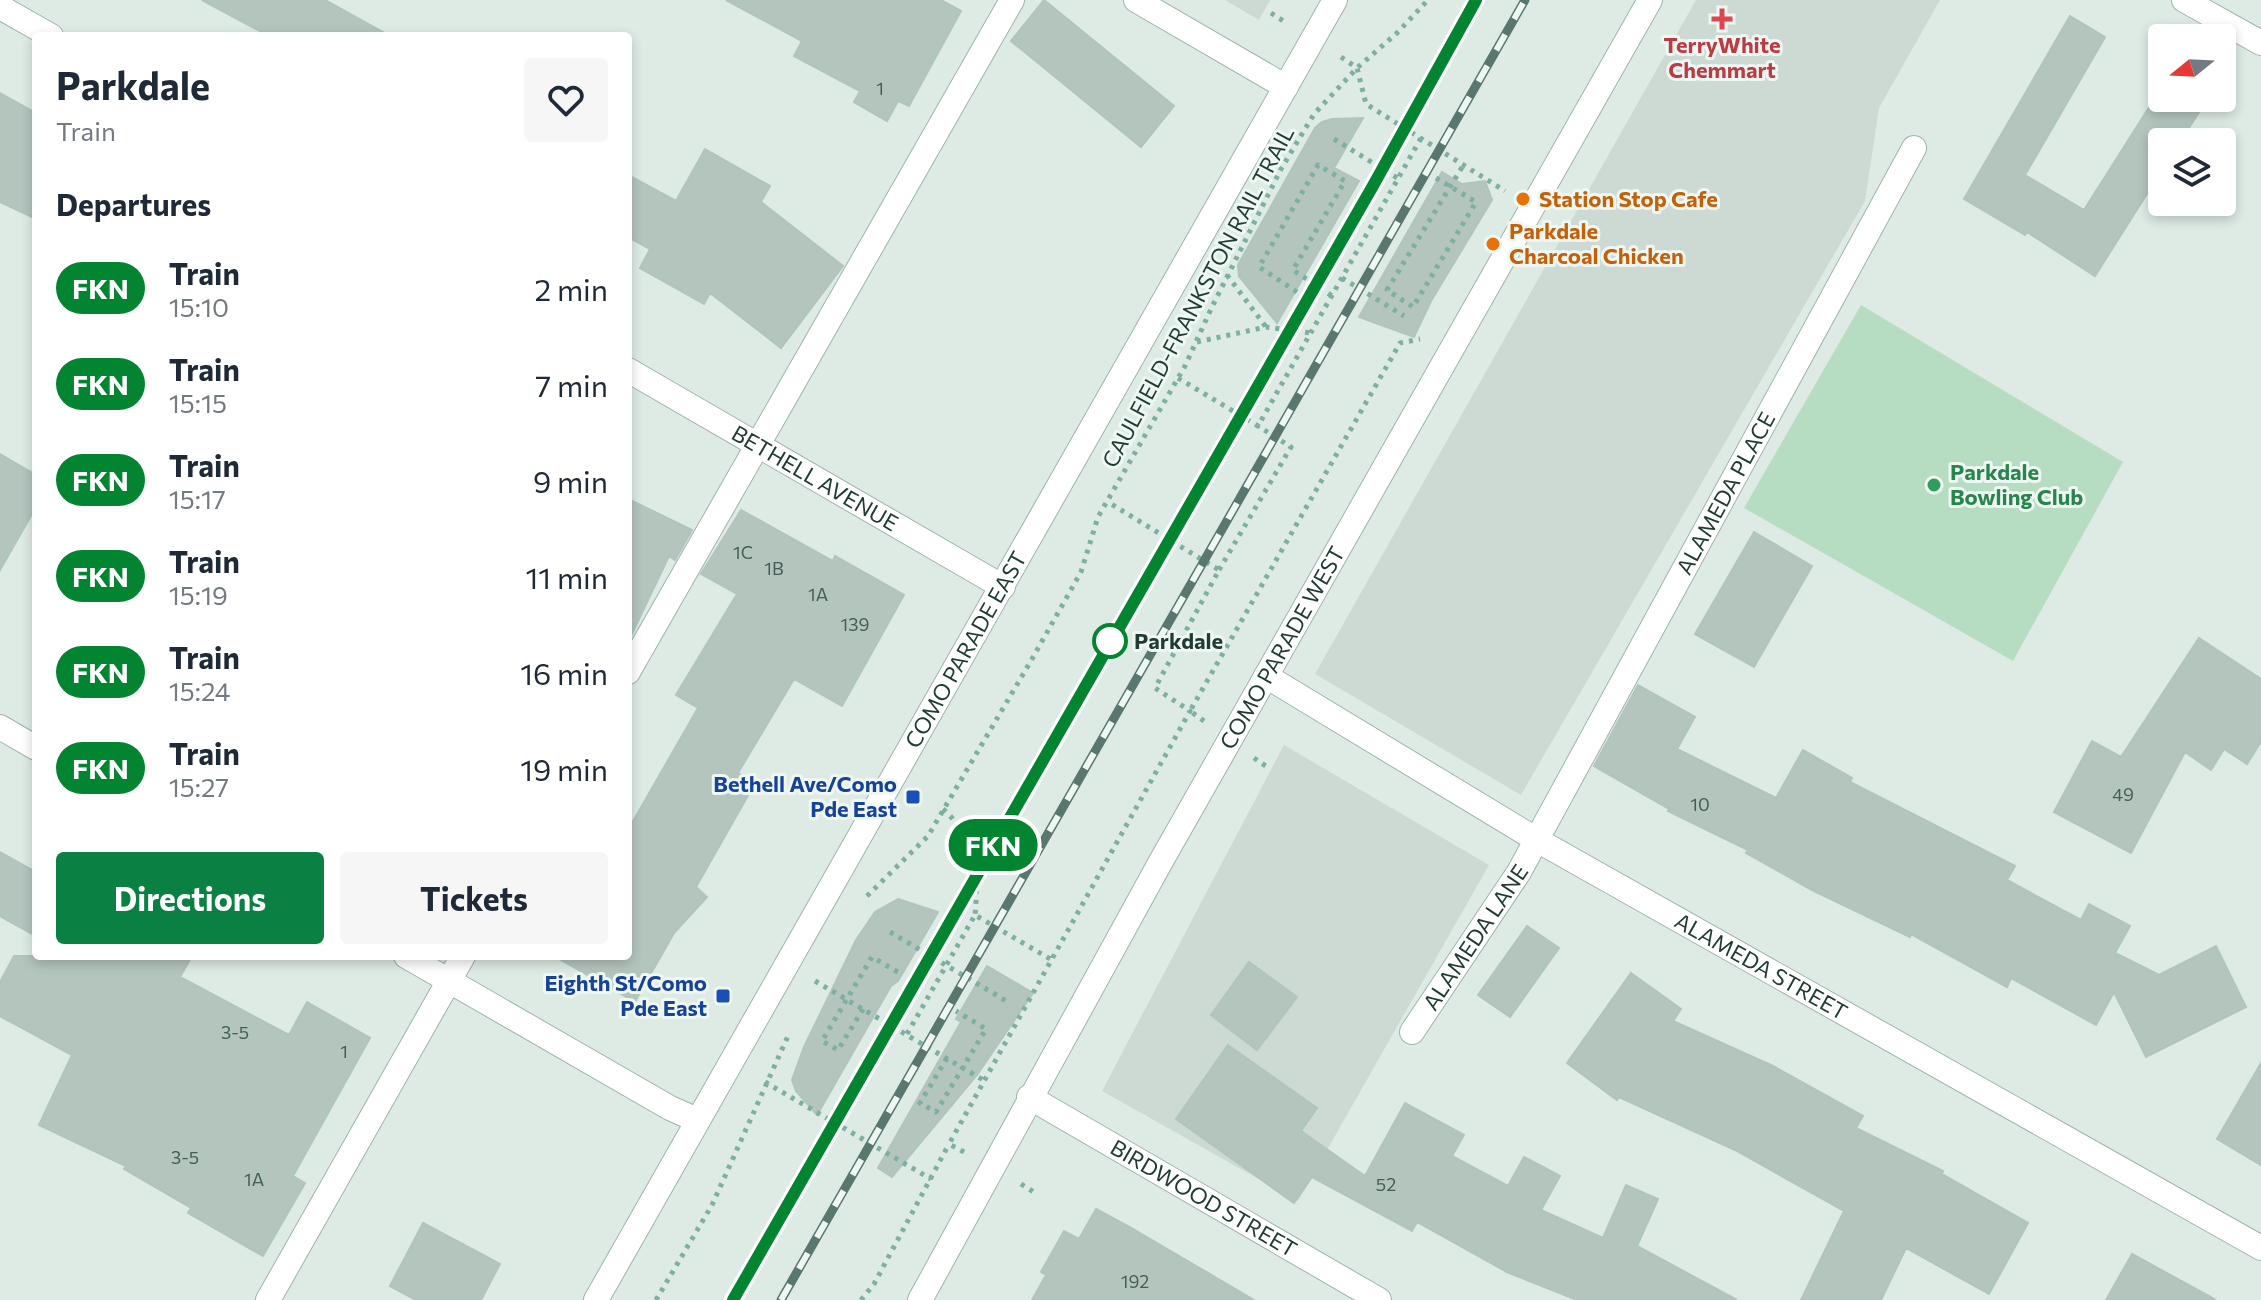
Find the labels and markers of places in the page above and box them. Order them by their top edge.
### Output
marker: TerryWhite Chemmart [1713,10,1731,28]
place label: TerryWhite Chemmart [1663,31,1781,83]
place label: Station Stop Cafe [1539,185,1718,212]
marker: Station Stop Cafe [1514,190,1532,208]
place label: Parkdale Charcoal Chicken [1509,217,1684,269]
marker: Parkdale Charcoal Chicken [1484,235,1502,253]
place label: Parkdale Bowling Club [1950,458,2083,510]
marker: Parkdale Bowling Club [1925,476,1943,494]
marker: Parkdale [1093,624,1127,658]
place label: Parkdale [1134,627,1223,654]
place label: Bethell Ave/Como Pde East [713,770,897,822]
marker: Bethell Ave/Como Pde East [904,788,922,806]
place label: Eighth St/Como Pde East [544,969,707,1021]
marker: Eighth St/Como Pde East [714,987,732,1005]

